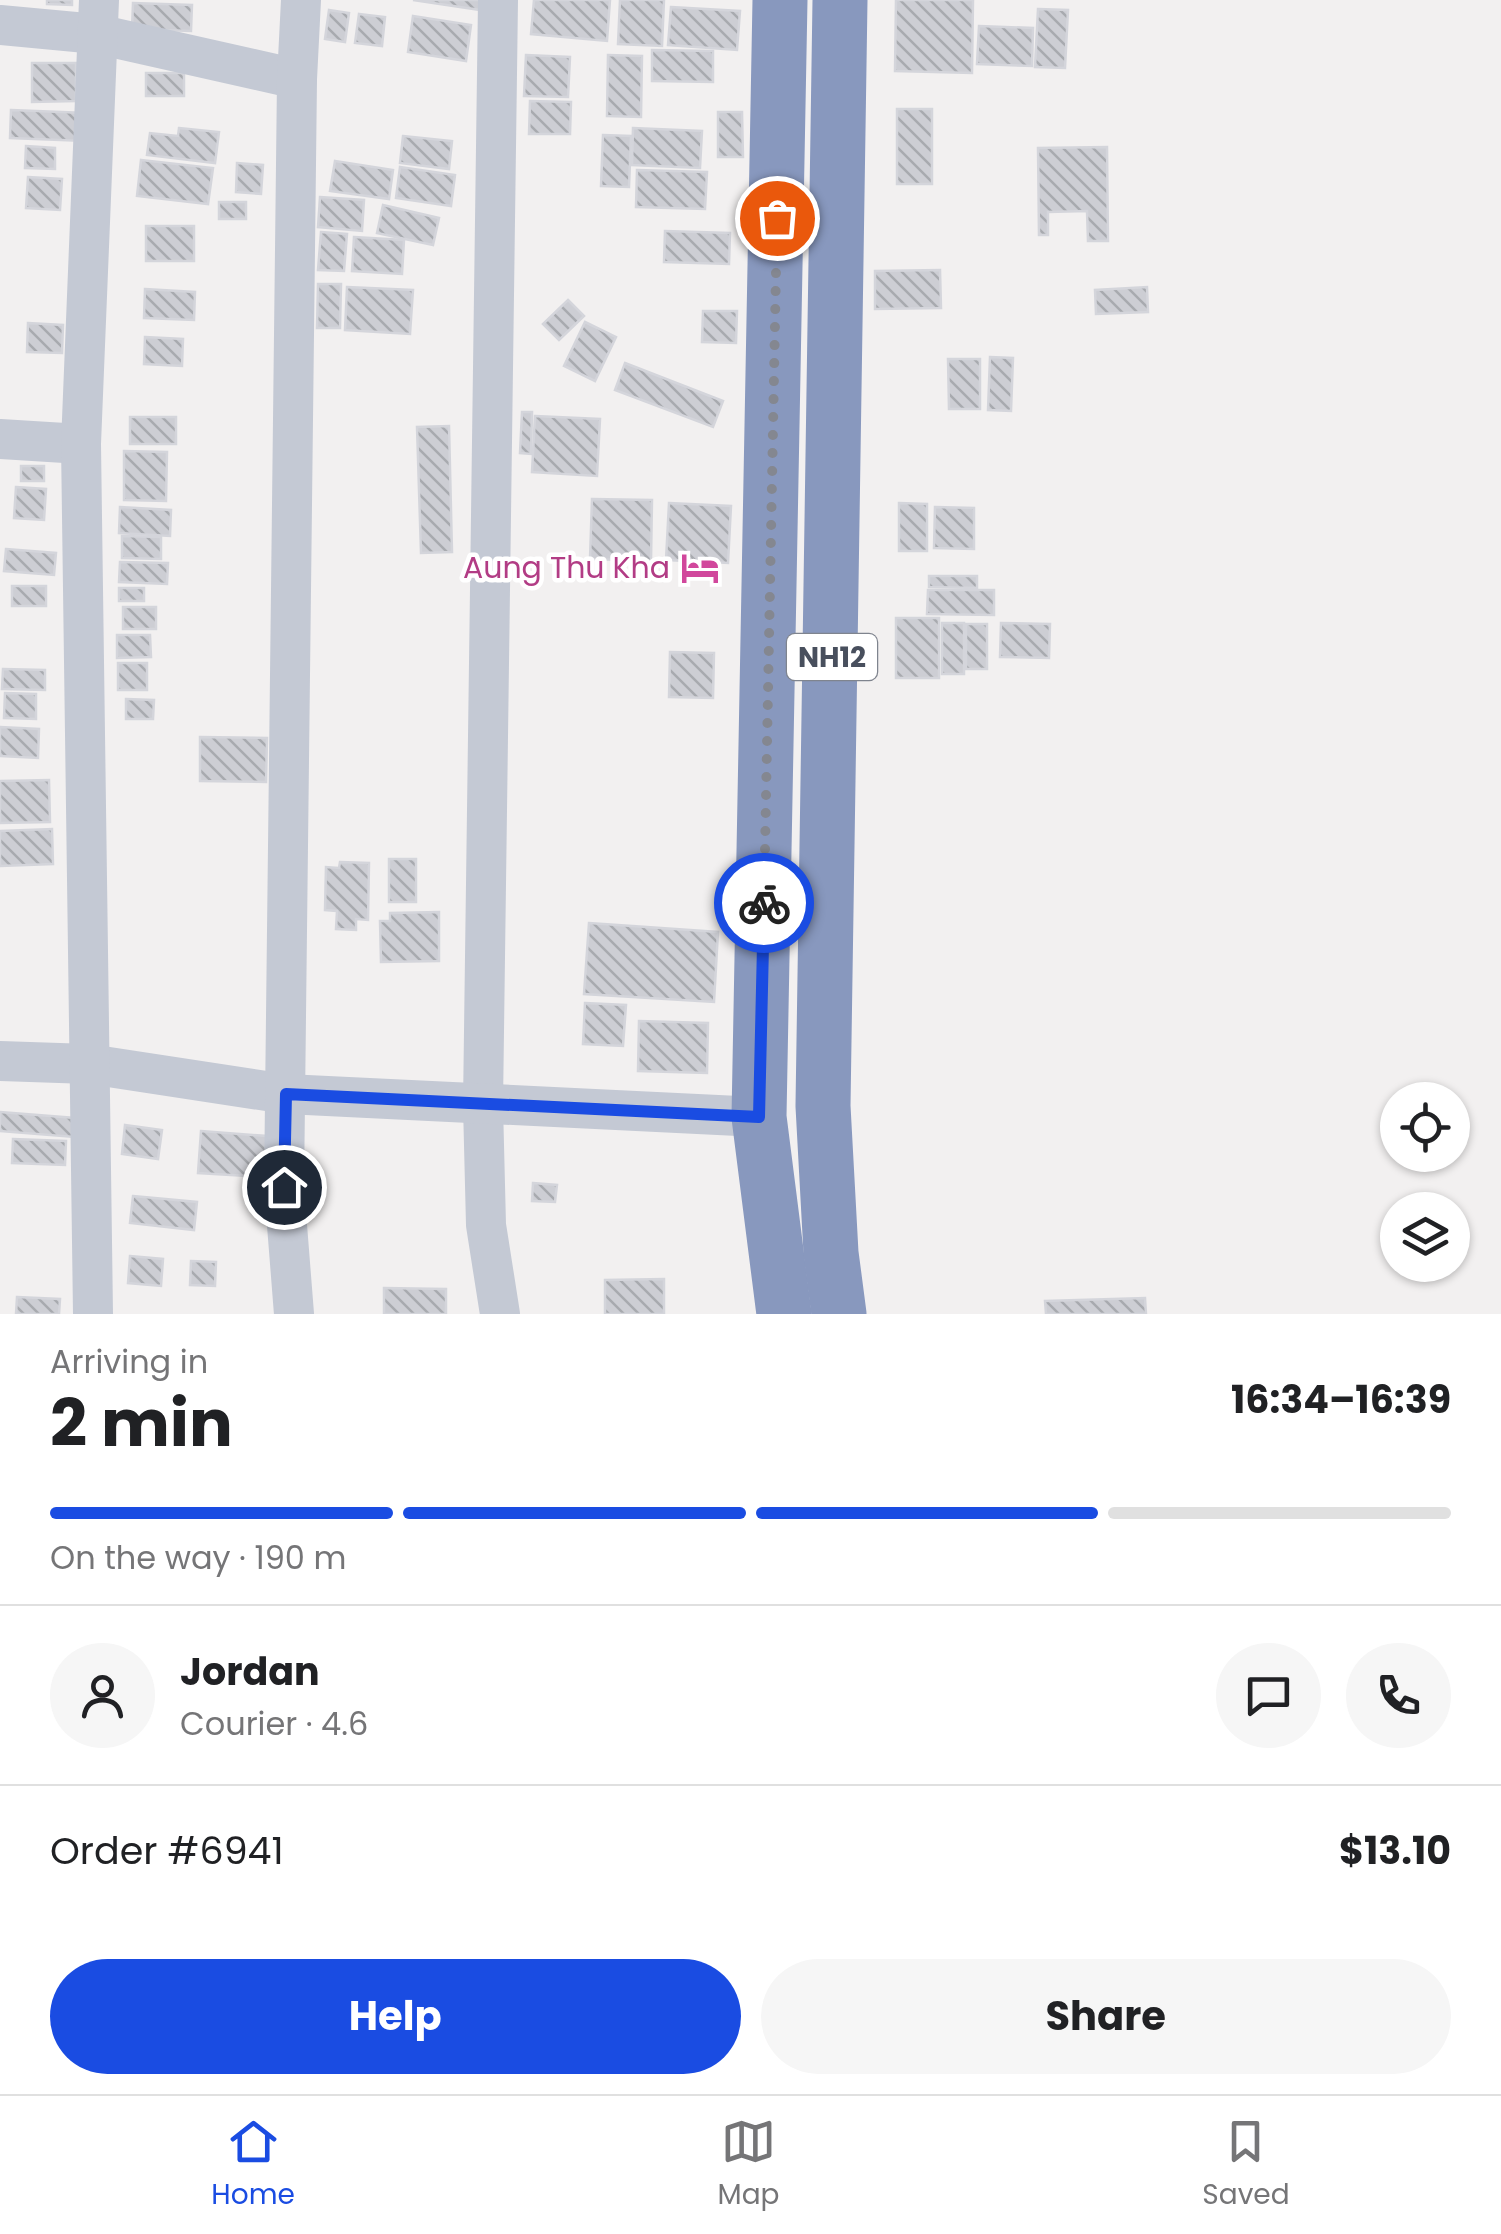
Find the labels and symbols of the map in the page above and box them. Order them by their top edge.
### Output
pin [735,176,820,261]
place label: Aung Thu Kha [463,546,670,589]
hotel icon: Aung Thu Kha [679,547,721,589]
road number: NH12 [787,634,877,680]
courier [714,853,814,953]
pin [242,1145,327,1230]

